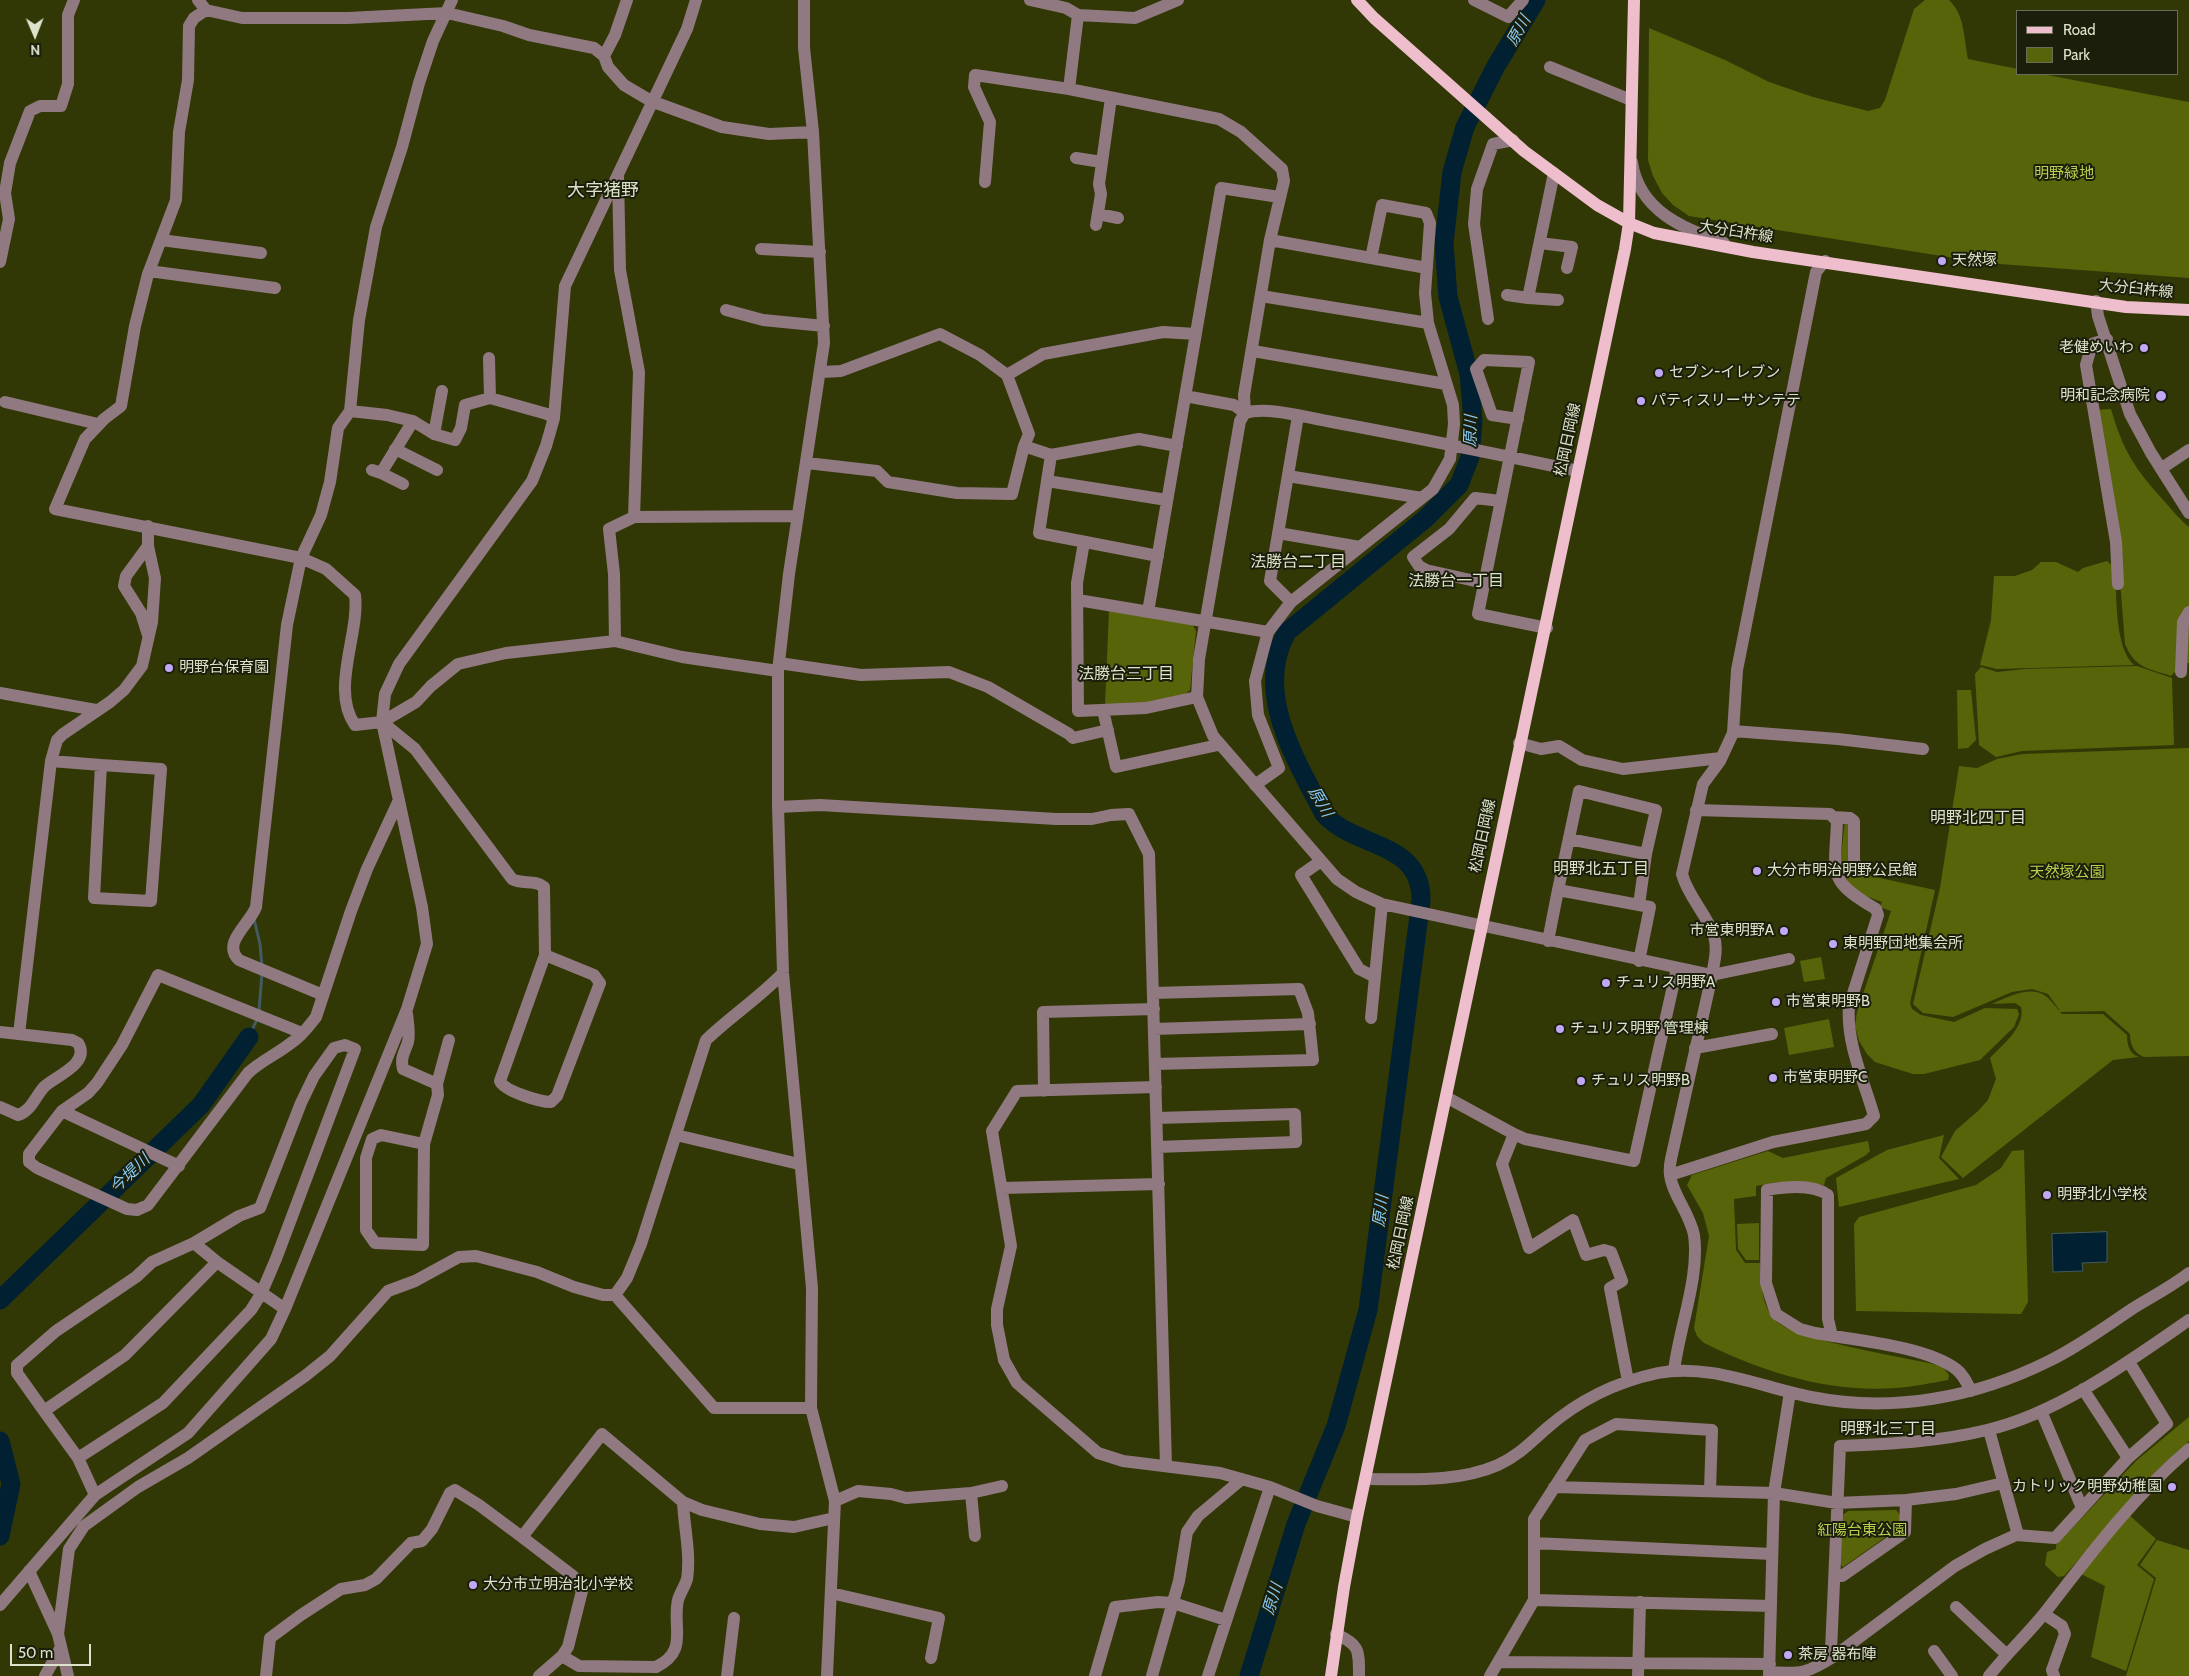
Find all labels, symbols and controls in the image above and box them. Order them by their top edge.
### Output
north arrow [10,10,60,60]
legend [2016,10,2179,75]
water label: 原川 [1503,12,1535,50]
text: Road [2063,21,2096,39]
text: N [30,41,40,59]
text: Park [2063,46,2090,64]
park label: 明野緑地 [2034,165,2094,183]
district label: 大字猪野 [567,180,639,202]
street label: 大分臼杵線 [1698,217,1774,247]
place label: 天然塚 [1952,252,1997,270]
marker: 天然塚 [1936,255,1948,267]
street label: 大分臼杵線 [2098,276,2174,302]
place label: 老健めいわ [2059,339,2134,357]
marker: 老健めいわ [2138,342,2150,354]
place label: セブン-イレブン [1669,364,1780,382]
marker: セブン-イレブン [1653,367,1665,379]
place label: 明和記念病院 [2060,387,2150,405]
marker: 明和記念病院 [2154,389,2168,403]
place label: パティスリーサンテテ [1651,392,1801,410]
marker: パティスリーサンテテ [1635,395,1647,407]
street label: 松岡日岡線 [1551,401,1585,479]
water label: 原川 [1461,415,1481,447]
district label: 法勝台二丁目 [1250,552,1346,572]
district label: 法勝台一丁目 [1408,571,1504,591]
place label: 明野台保育園 [179,659,269,677]
marker: 明野台保育園 [163,662,175,674]
district label: 法勝台三丁目 [1078,664,1174,684]
water label: 原川 [1304,783,1336,821]
street label: 松岡日岡線 [1466,797,1500,875]
district label: 明野北四丁目 [1930,808,2026,828]
district label: 明野北五丁目 [1553,859,1649,879]
place label: 大分市明治明野公民館 [1767,862,1917,880]
park label: 天然塚公園 [2030,864,2104,882]
marker: 大分市明治明野公民館 [1751,865,1763,877]
place label: 市営東明野A [1690,922,1774,940]
marker: 市営東明野A [1778,925,1790,937]
place label: 東明野団地集会所 [1843,935,1963,953]
marker: 東明野団地集会所 [1827,938,1839,950]
place label: チュリス明野A [1616,974,1715,992]
marker: チュリス明野A [1600,977,1612,989]
place label: 市営東明野B [1786,993,1870,1011]
marker: 市営東明野B [1770,996,1782,1008]
place label: チュリス明野 管理棟 [1570,1020,1708,1038]
marker: チュリス明野 管理棟 [1554,1023,1566,1035]
place label: 市営東明野C [1783,1069,1867,1087]
place label: チュリス明野B [1591,1072,1690,1090]
marker: 市営東明野C [1767,1072,1779,1084]
marker: チュリス明野B [1575,1075,1587,1087]
water label: 今堤川 [106,1150,154,1198]
place label: 明野北小学校 [2057,1186,2147,1204]
marker: 明野北小学校 [2041,1189,2053,1201]
water label: 原川 [1370,1194,1392,1228]
street label: 松岡日岡線 [1384,1194,1418,1272]
district label: 明野北三丁目 [1840,1419,1936,1439]
place label: カトリック明野幼稚園 [2012,1478,2162,1496]
marker: カトリック明野幼稚園 [2166,1481,2178,1493]
park label: 紅陽台東公園 [1817,1522,1907,1540]
place label: 大分市立明治北小学校 [483,1576,633,1594]
marker: 大分市立明治北小学校 [467,1579,479,1591]
water label: 原川 [1259,1581,1287,1617]
scale bar [12,1634,94,1666]
text: 50 m [18,1644,53,1662]
place label: 茶房 器布陣 [1798,1646,1876,1664]
marker: 茶房 器布陣 [1782,1649,1794,1661]

